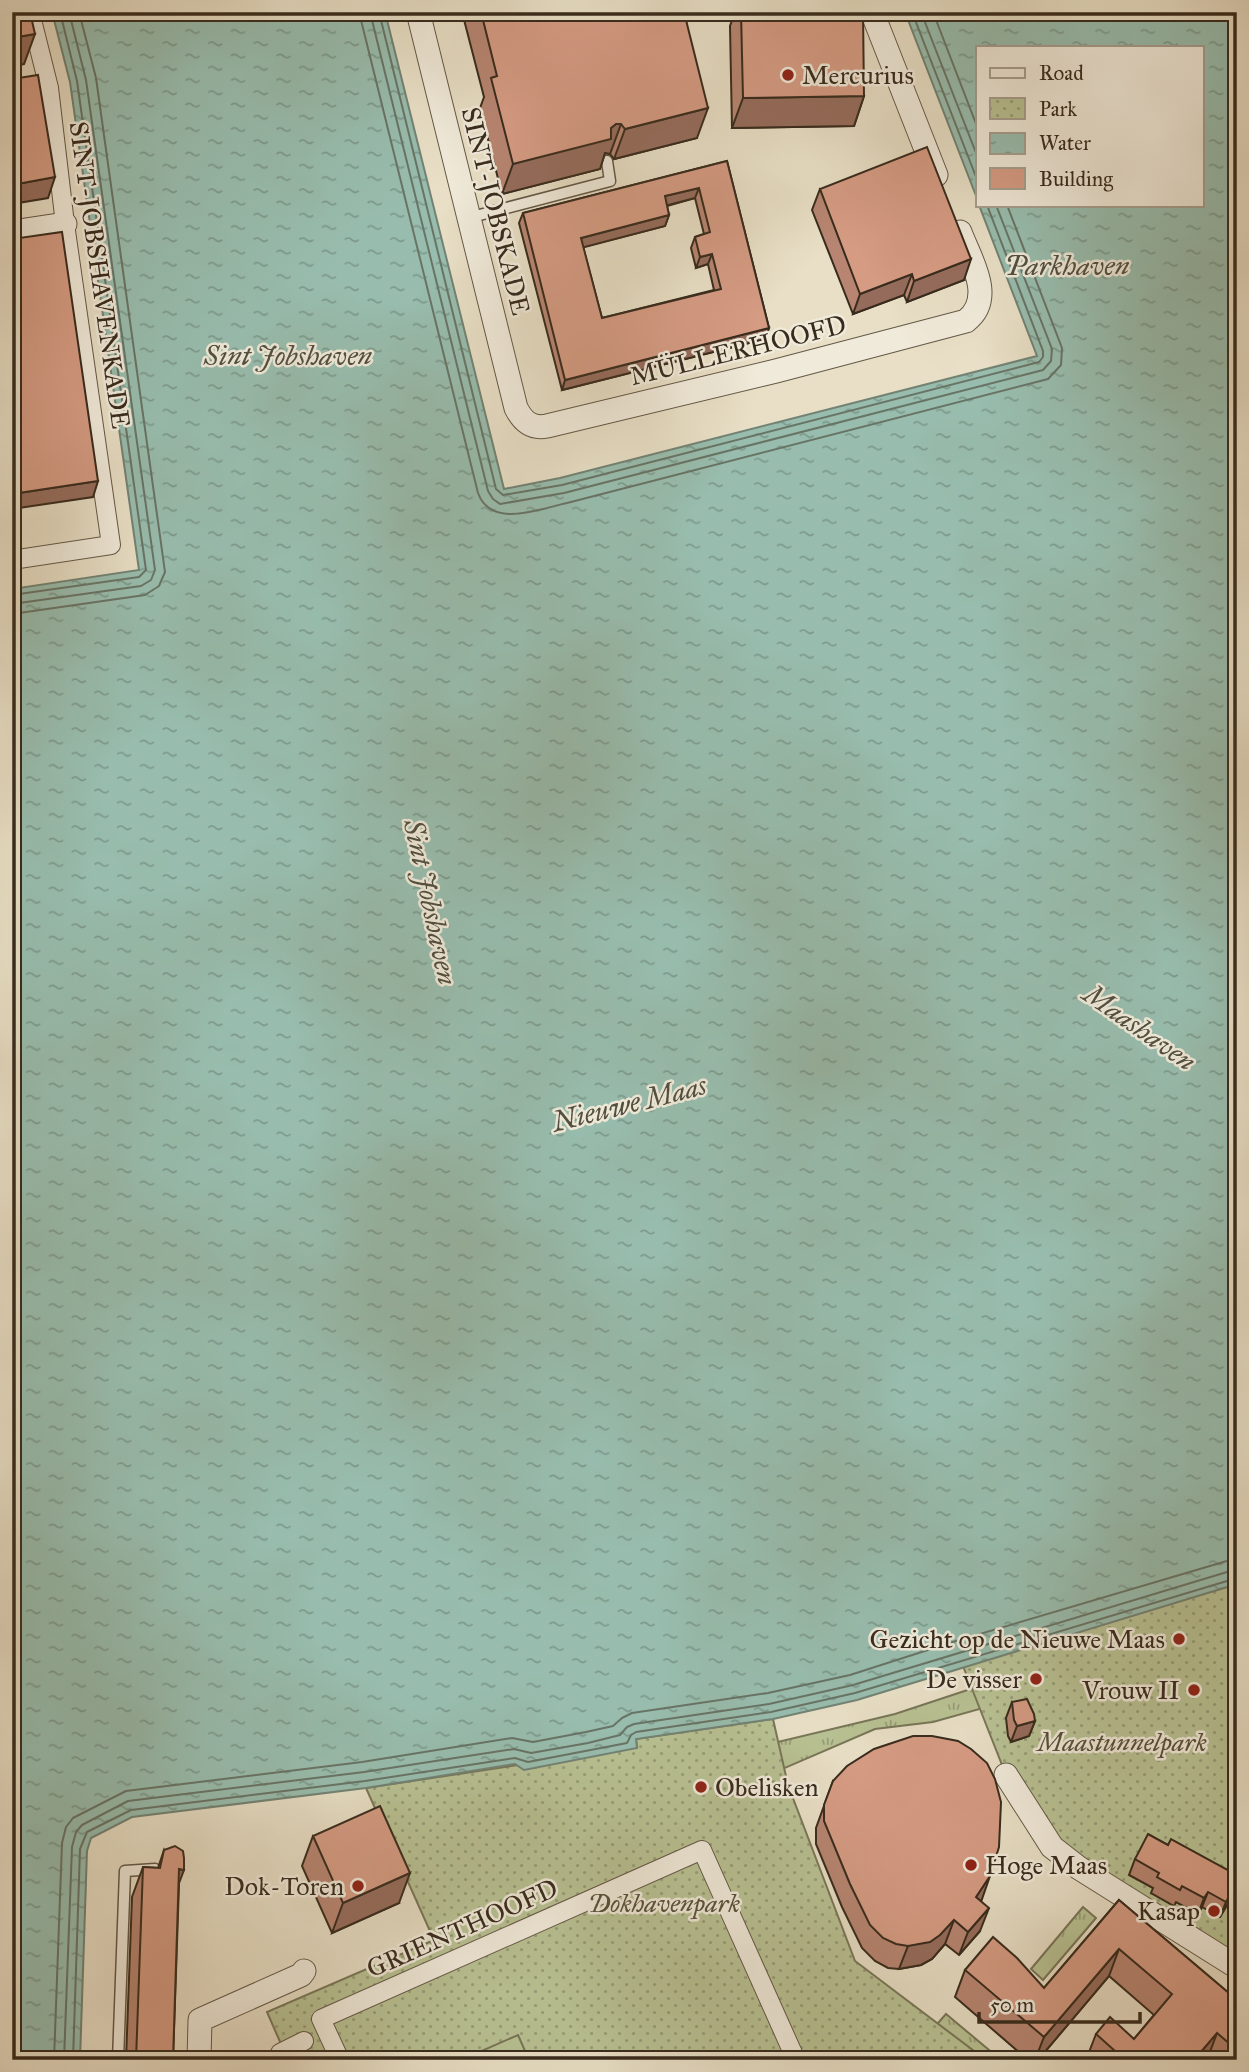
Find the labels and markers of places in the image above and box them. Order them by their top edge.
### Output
place label: Mercurius [802,59,914,91]
marker: Mercurius [780,67,796,83]
place label: Gezicht op de Nieuwe Maas [870,1623,1165,1655]
marker: Gezicht op de Nieuwe Maas [1171,1631,1187,1647]
place label: De visser [926,1663,1022,1695]
marker: De visser [1028,1671,1044,1687]
place label: Vrouw II [1081,1674,1180,1706]
marker: Vrouw II [1186,1682,1202,1698]
place label: Obelisken [715,1771,819,1803]
marker: Obelisken [693,1779,709,1795]
place label: Hoge Maas [985,1849,1107,1881]
marker: Hoge Maas [963,1857,979,1873]
place label: Dok-Toren [224,1870,344,1902]
marker: Dok-Toren [350,1878,366,1894]
place label: Kasap [1137,1895,1200,1927]
marker: Kasap [1206,1903,1222,1919]

